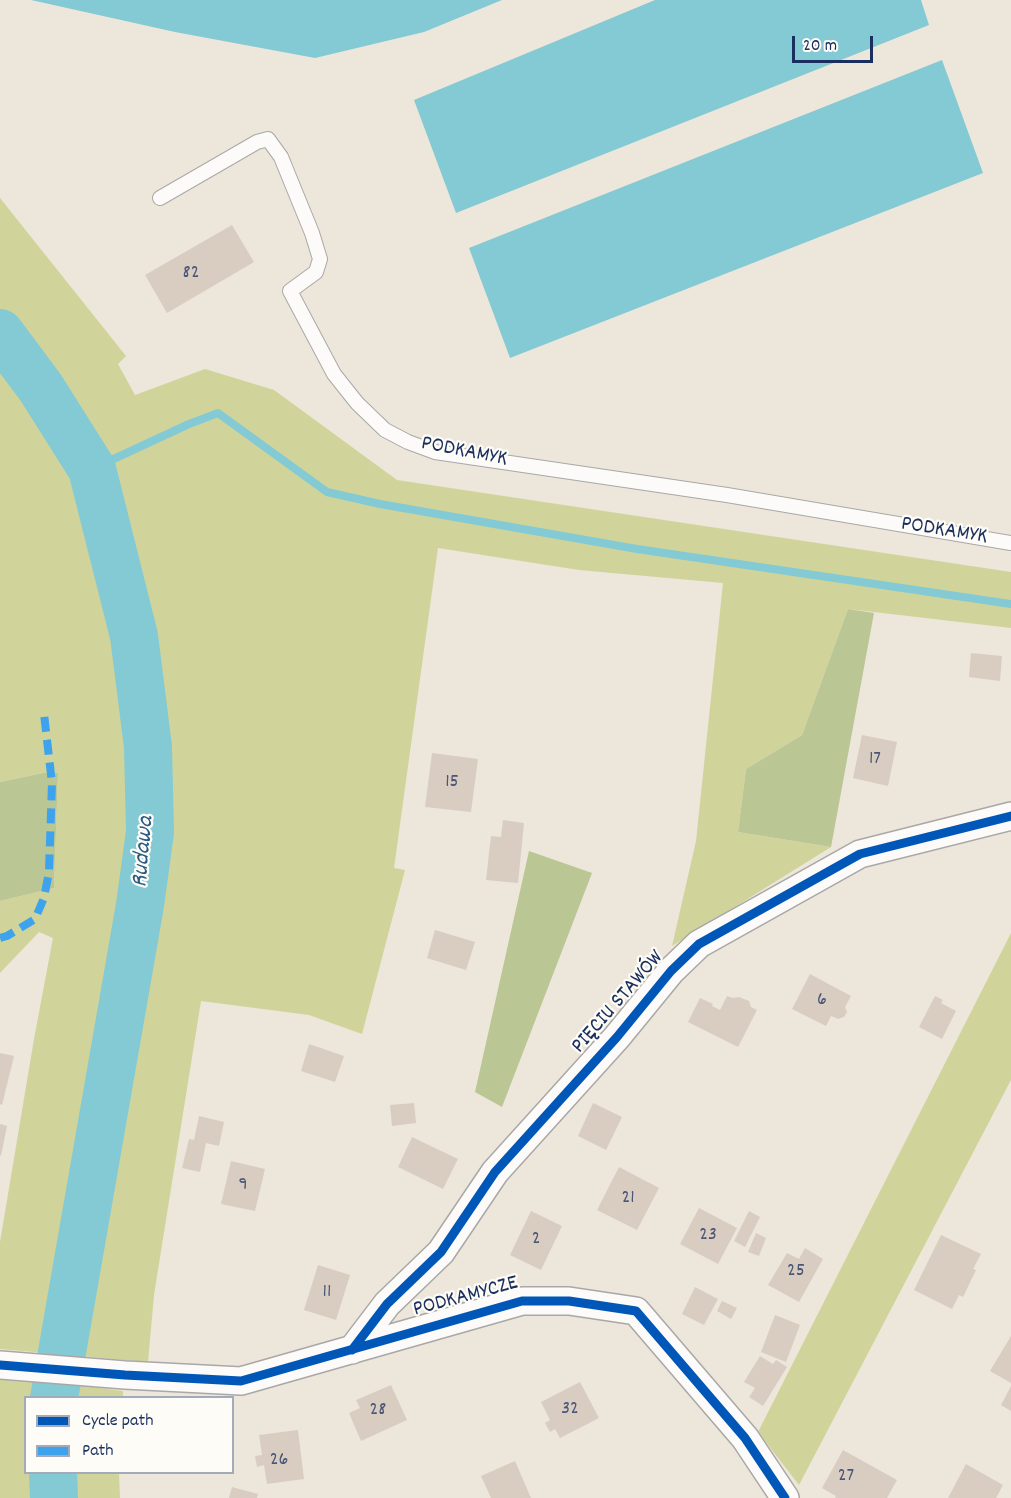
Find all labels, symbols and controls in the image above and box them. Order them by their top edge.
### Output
scale bar [795,24,876,62]
text: 20 m [803,34,837,59]
house number: 82 [183,262,199,286]
street label: PODKAMYK [419,432,509,474]
street label: PODKAMYK [899,512,989,552]
house number: 17 [869,748,881,772]
house number: 15 [445,771,459,795]
water label: Rudawa [128,815,162,889]
street label: PIĘCIU STAWÓW [567,946,671,1060]
house number: 6 [817,989,827,1013]
house number: 9 [238,1174,248,1198]
house number: 21 [621,1187,635,1211]
house number: 23 [699,1224,717,1248]
house number: 2 [532,1228,540,1252]
house number: 25 [787,1260,805,1284]
street label: PODKAMYCZE [411,1271,521,1325]
house number: 11 [323,1281,331,1305]
legend [24,1396,234,1474]
house number: 32 [561,1398,579,1422]
house number: 28 [370,1399,386,1423]
text: Cycle path [82,1409,153,1434]
text: Path [82,1439,114,1464]
house number: 26 [270,1449,288,1473]
house number: 27 [838,1465,854,1489]

